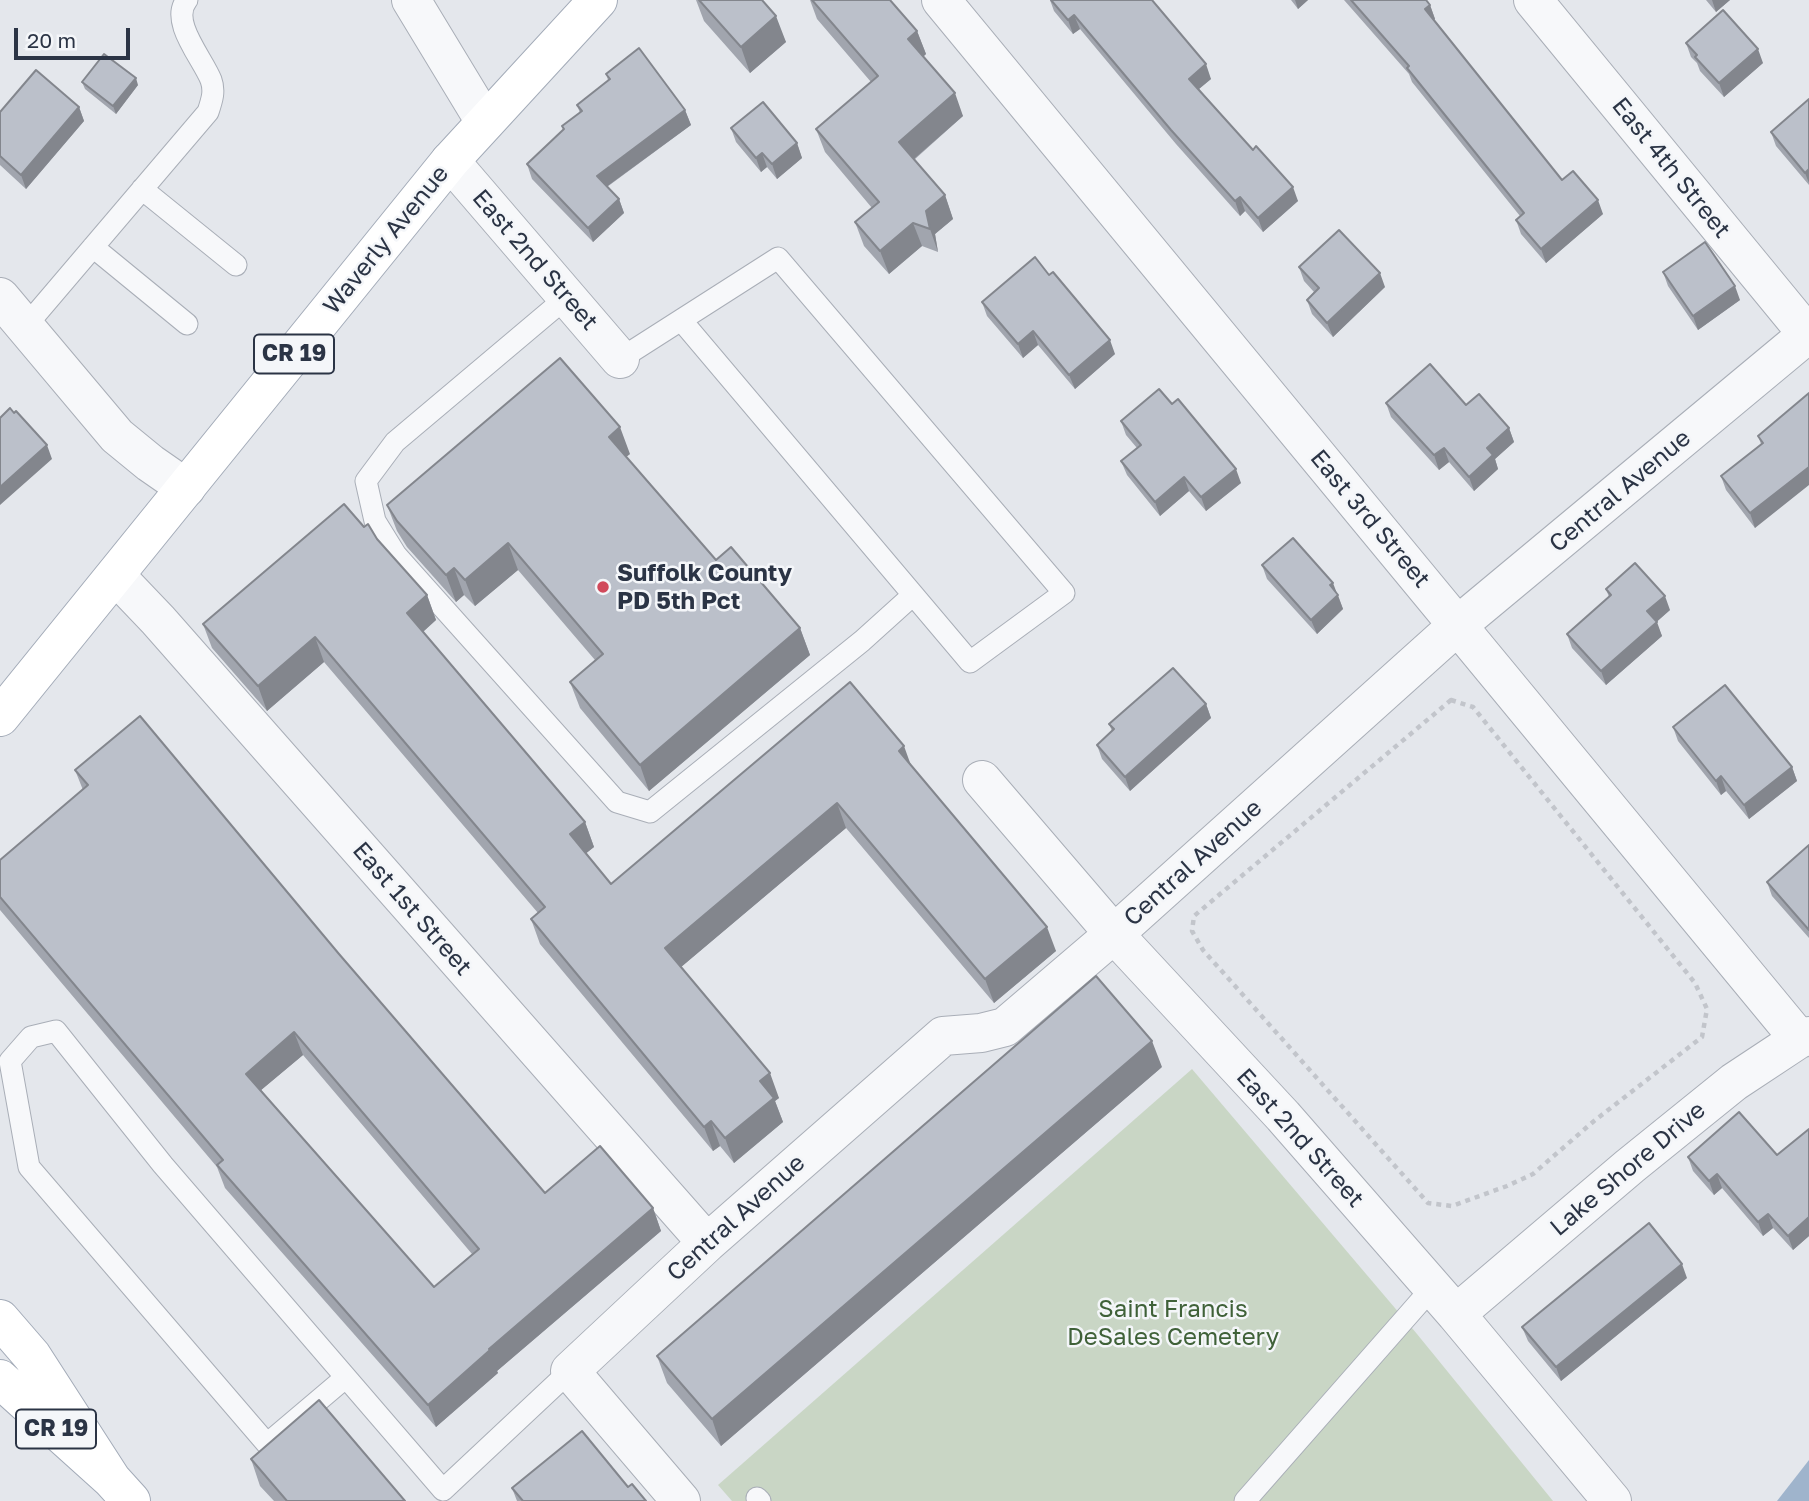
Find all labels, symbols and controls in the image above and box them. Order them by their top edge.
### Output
scale bar [18,14,133,58]
text: 20 m [27,27,76,53]
street label: East 4th Street [1606,92,1736,244]
street label: Waverly Avenue [317,160,455,320]
street label: East 2nd Street [466,184,604,336]
road number: CR 19 [254,334,334,374]
street label: Central Avenue [1544,424,1696,558]
street label: East 3rd Street [1304,444,1436,594]
place label: Suffolk County PD 5th Pct [617,559,792,615]
marker: Suffolk County PD 5th Pct [595,579,611,595]
street label: Central Avenue [1118,794,1268,932]
street label: East 1st Street [346,836,478,982]
street label: East 2nd Street [1230,1063,1370,1213]
street label: Lake Shore Drive [1545,1096,1711,1242]
street label: Central Avenue [661,1149,811,1287]
park label: Saint Francis DeSales Cemetery [1067,1295,1279,1351]
road number: CR 19 [16,1410,96,1448]

